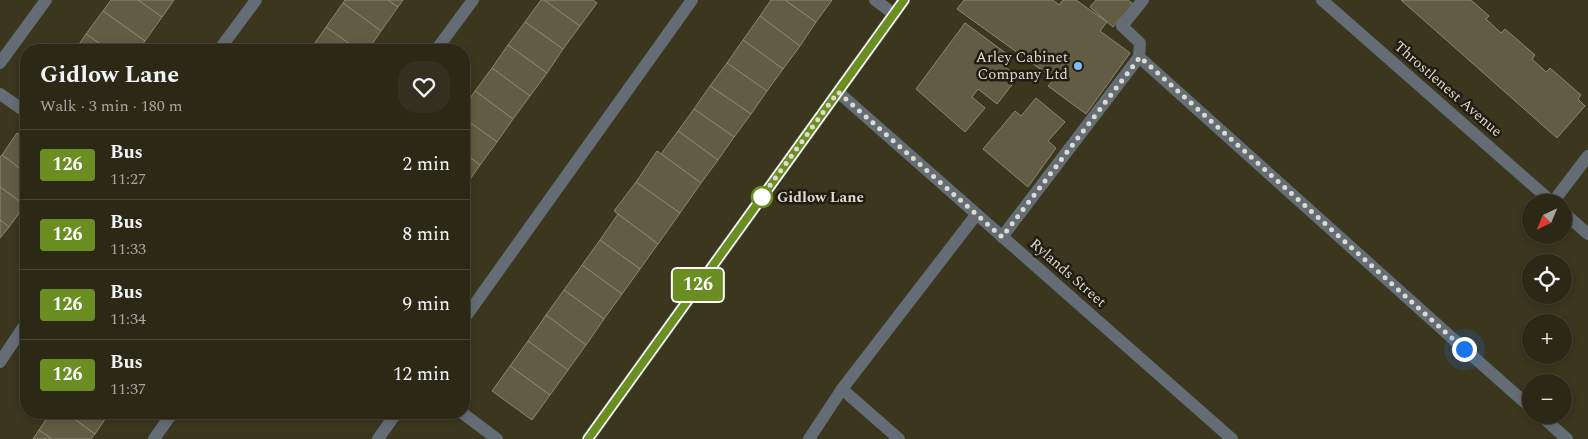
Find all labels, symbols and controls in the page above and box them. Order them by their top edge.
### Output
street label: Throstlenest Avenue [1389,35,1507,143]
place label: Arley Cabinet Company Ltd [976,46,1068,86]
text: Gidlow Lane [40,57,179,93]
marker: Arley Cabinet Company Ltd [1072,60,1084,72]
button: heart [398,61,450,113]
text: Walk · 3 min · 180 m [40,94,183,118]
text: Bus [110,138,143,167]
text: 2 min [402,150,450,179]
text: 126 [52,151,83,178]
text: 11:27 [110,167,146,191]
marker: Gidlow Lane [751,186,773,208]
place label: Gidlow Lane [777,186,864,209]
north arrow [1522,194,1572,244]
map controls [1522,194,1572,424]
text: Bus [110,208,143,237]
text: 8 min [402,220,450,249]
text: 126 [52,221,83,248]
street label: Rylands Street [1024,233,1112,313]
text: 11:33 [110,237,146,261]
button: locate [1522,254,1572,304]
line badge: 126 [669,269,727,301]
text: 126 [683,271,713,298]
text: Bus [110,278,143,307]
text: 9 min [402,290,450,319]
text: 126 [52,291,83,318]
text: 11:34 [110,307,146,331]
button: + [1522,314,1572,364]
your location [1452,337,1477,362]
text: Bus [110,348,143,377]
text: 12 min [393,360,450,389]
text: 126 [52,361,83,388]
button: − [1522,374,1572,424]
text: 11:37 [110,377,146,401]

